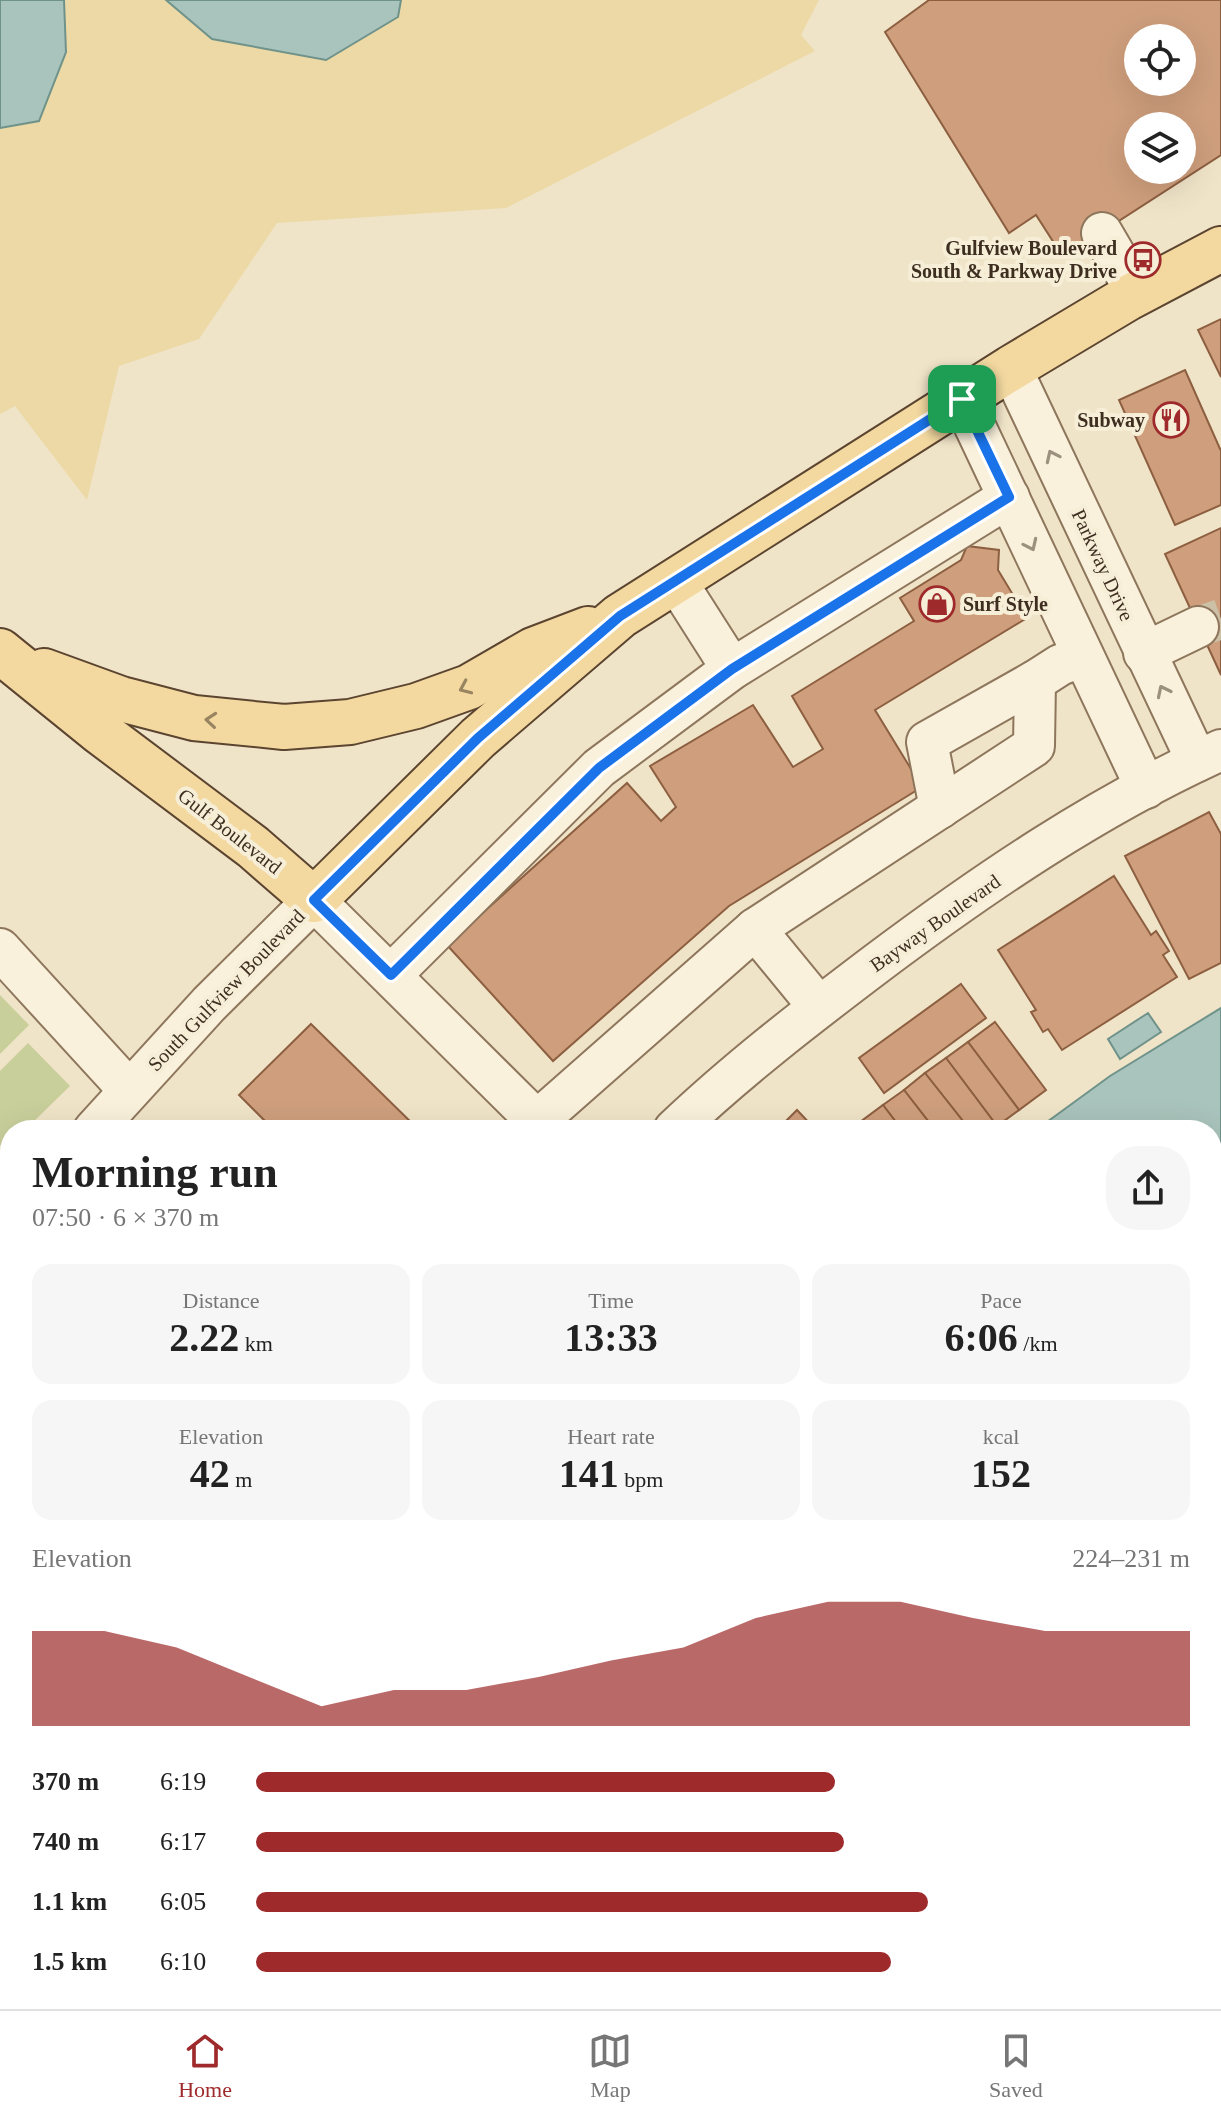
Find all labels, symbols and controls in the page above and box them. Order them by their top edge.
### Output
map controls [1124,24,1196,184]
button: locate [1124,24,1196,96]
button: layers [1124,112,1196,184]
place label: Gulfview Boulevard South & Parkway Drive [911,237,1117,283]
bus stop icon: Gulfview Boulevard South & Parkway Drive [1124,241,1162,279]
pin [928,365,996,433]
icon: arrive [940,377,984,421]
restaurant icon: Subway [1152,401,1190,439]
place label: Subway [1077,409,1145,432]
one-way arrow [1046,450,1062,464]
street label: Parkway Drive [1067,506,1138,625]
one-way arrow [1022,537,1038,552]
shop icon: Surf Style [918,585,956,623]
place label: Surf Style [963,593,1048,616]
one-way arrow [459,678,473,694]
one-way arrow [1157,685,1173,700]
one-way arrow [204,712,217,729]
street label: Gulf Boulevard [174,784,286,878]
street label: Bayway Boulevard [866,870,1005,977]
street label: South Gulfview Boulevard [143,905,309,1075]
button: share [1106,1146,1190,1230]
text: Morning run [32,1148,278,1197]
text: 07:50 · 6 × 370 m [32,1203,219,1232]
text: Distance [183,1288,259,1313]
text: Time [588,1288,634,1313]
text: Pace [980,1288,1022,1313]
text: 2.22 [169,1315,239,1360]
text: 13:33 [564,1315,658,1360]
text: 6:06 [944,1315,1018,1360]
text: km [239,1331,273,1356]
text: /km [1018,1331,1058,1356]
text: Elevation [179,1424,263,1449]
text: Heart rate [567,1424,655,1449]
text: kcal [983,1424,1019,1449]
text: 42 [190,1451,230,1496]
text: 141 [559,1451,619,1496]
text: 152 [971,1451,1031,1496]
text: m [230,1467,252,1492]
text: bpm [619,1467,663,1492]
text: Elevation [32,1544,132,1573]
text: 224–231 m [1072,1544,1190,1573]
text: 370 m [32,1767,99,1796]
text: 6:19 [160,1767,206,1796]
text: 740 m [32,1827,99,1856]
text: 6:17 [160,1827,206,1856]
text: 1.1 km [32,1887,107,1916]
text: 6:05 [160,1887,206,1916]
text: 1.5 km [32,1947,107,1976]
text: 6:10 [160,1947,206,1976]
tab: Home [178,2029,232,2103]
tab: Map [588,2029,632,2103]
tab: Saved [989,2029,1043,2103]

